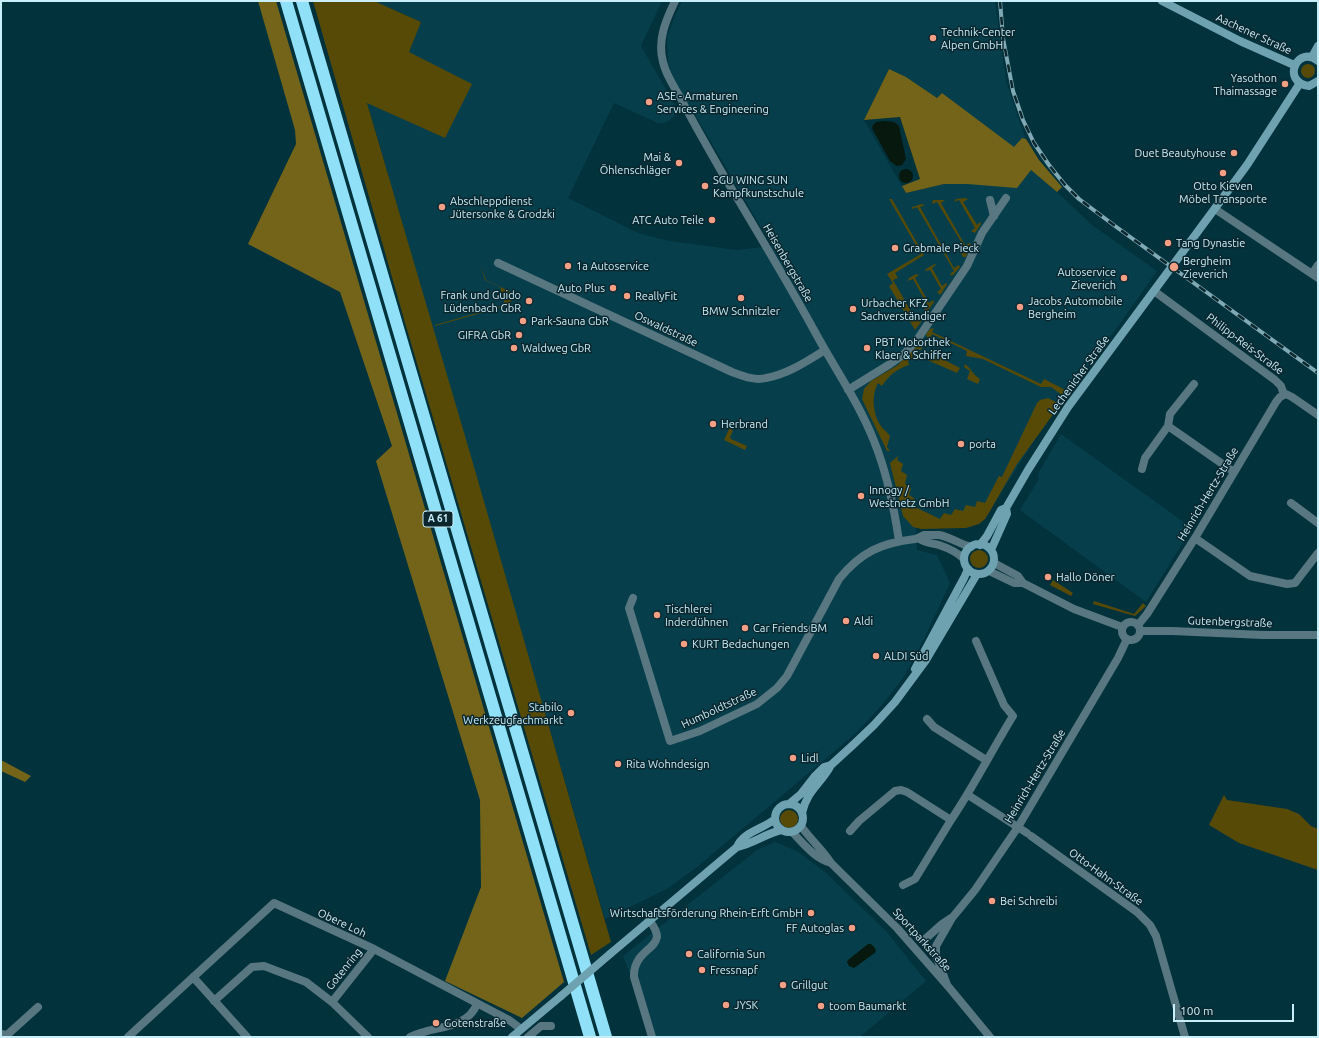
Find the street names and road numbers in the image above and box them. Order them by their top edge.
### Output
street label: Aachener Straße [1214,11,1294,57]
street label: Heisenbergstraße [760,222,816,304]
street label: Oswaldstraße [632,309,700,349]
street label: Philipp-Reis-Straße [1204,311,1286,377]
street label: Lechenicher Straße [1046,333,1112,417]
street label: Heinrich-Hertz-Straße [1175,445,1241,543]
road number: A 61 [423,511,453,527]
street label: Gutenbergstraße [1187,614,1273,630]
street label: Humboldtstraße [679,685,759,731]
street label: Heinrich-Hertz-Straße [1002,727,1068,825]
street label: Otto-Hahn-Straße [1066,846,1146,908]
street label: Obere Loh [316,906,368,940]
street label: Sportparkstraße [890,906,954,974]
street label: Gotenring [323,945,365,993]

